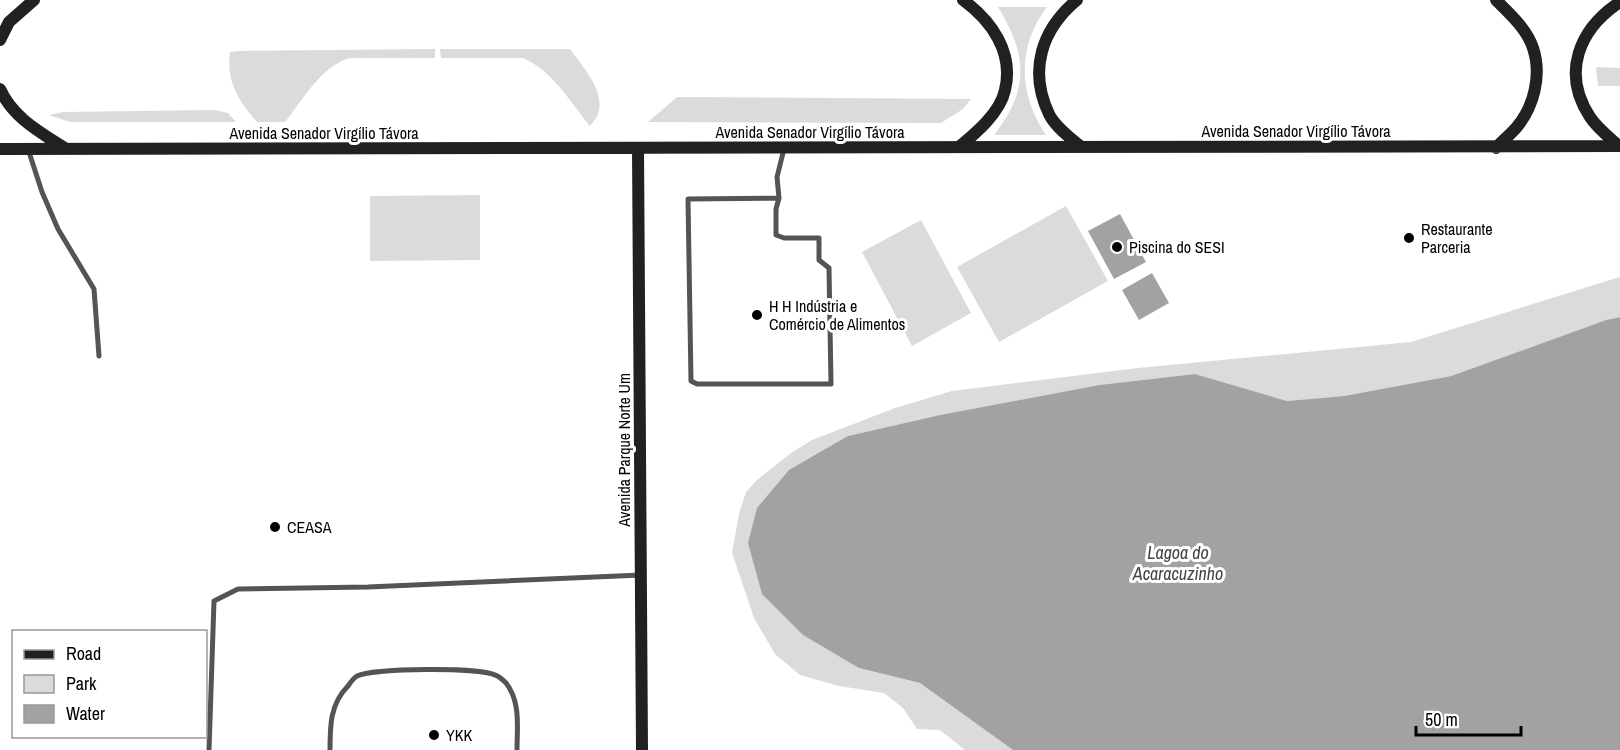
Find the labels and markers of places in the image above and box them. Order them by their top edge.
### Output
place label: Restaurante Parceria [1421,218,1492,258]
marker: Restaurante Parceria [1402,231,1416,245]
place label: Piscina do SESI [1129,236,1225,258]
marker: Piscina do SESI [1110,240,1124,254]
place label: H H Indústria e Comércio de Alimentos [769,295,905,335]
marker: H H Indústria e Comércio de Alimentos [750,308,764,322]
place label: CEASA [287,516,332,538]
marker: CEASA [268,520,282,534]
place label: YKK [446,724,473,746]
marker: YKK [427,728,441,742]

